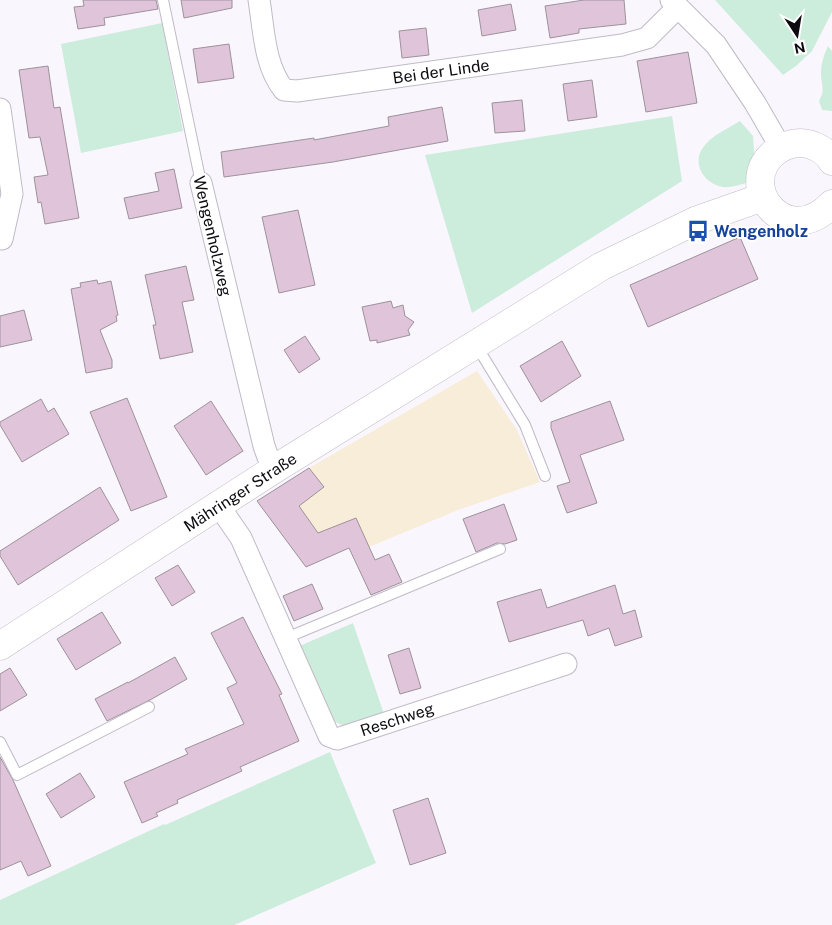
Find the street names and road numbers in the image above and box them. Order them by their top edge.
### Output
street label: Bei der Linde [392,55,491,88]
street label: Wengenholzweg [189,174,236,298]
street label: Mähringer Straße [180,449,300,536]
street label: Reschweg [358,699,437,740]

